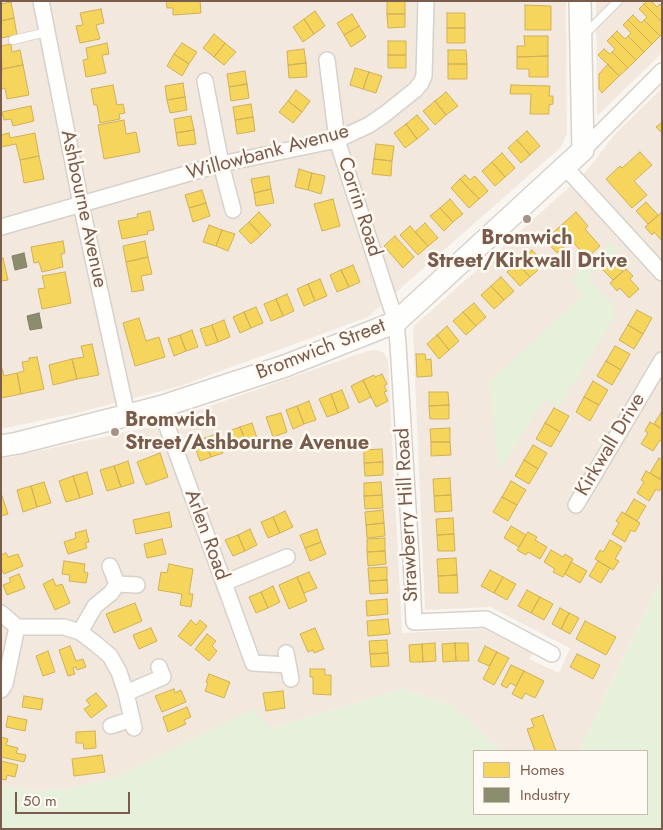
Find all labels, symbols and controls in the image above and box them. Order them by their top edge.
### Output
street label: Willowbank Avenue [184,120,352,186]
street label: Ashbourne Avenue [55,128,111,290]
street label: Corrin Road [332,154,386,260]
marker: Bromwich Street/Kirkwall Drive [521,213,533,225]
place label: Bromwich Street/Kirkwall Drive [427,227,627,274]
street label: Bromwich Street [253,314,389,386]
street label: Kirkwall Drive [571,389,651,501]
place label: Bromwich Street/Ashbourne Avenue [125,409,369,456]
marker: Bromwich Street/Ashbourne Avenue [109,426,121,438]
street label: Strawberry Hill Road [391,427,425,603]
street label: Arlen Road [179,486,233,584]
legend [473,750,648,815]
text: Homes [520,759,564,781]
scale bar [18,782,132,814]
text: Industry [520,784,570,806]
text: 50 m [23,790,57,812]

